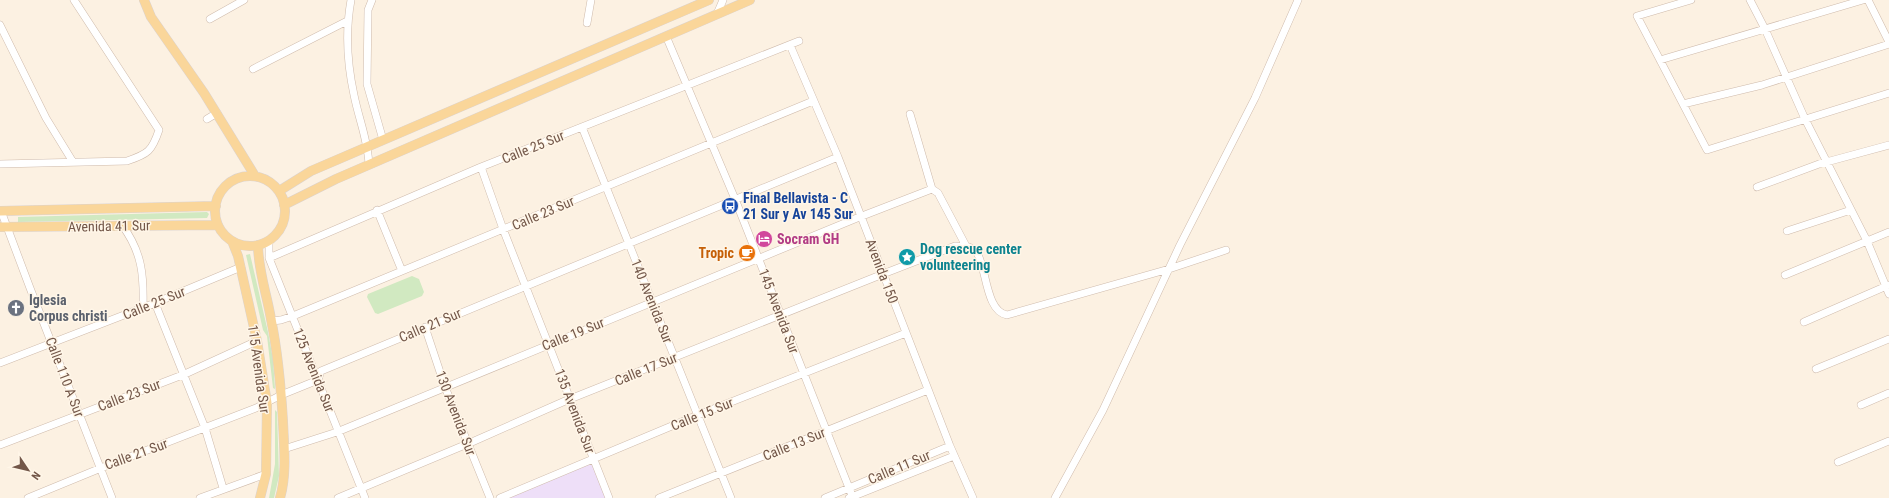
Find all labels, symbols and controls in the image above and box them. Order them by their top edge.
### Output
street label: Calle 25 Sur [499,127,567,167]
place label: Final Bellavista - C 21 Sur y Av 145 Sur [743,190,854,222]
street label: Calle 23 Sur [509,193,577,233]
bus stop icon: Final Bellavista - C 21 Sur y Av 145 Sur [720,196,740,216]
street label: Avenida 41 Sur [68,217,150,235]
hotel icon: Socram GH [754,229,774,249]
place label: Socram GH [777,231,839,247]
street label: Avenida 150 [862,236,902,306]
place label: Dog rescue center volunteering [920,241,1022,273]
cafe icon: Tropic [737,243,757,263]
place label: Tropic [699,245,735,261]
place icon: Dog rescue center volunteering [897,247,917,267]
street label: 140 Avenida Sur [628,257,676,345]
street label: 145 Avenida Sur [756,266,802,356]
street label: Calle 25 Sur [120,283,188,323]
place label: Iglesia Corpus christi [29,292,108,324]
church icon: Iglesia Corpus christi [6,298,26,318]
street label: Calle 21 Sur [396,305,464,345]
street label: Calle 19 Sur [539,314,607,354]
street label: 115 Avenida Sur [245,324,273,414]
street label: 125 Avenida Sur [290,326,338,414]
street label: Calle 110 A Sur [42,335,88,419]
street label: Calle 17 Sur [612,349,680,389]
street label: 135 Avenida Sur [552,366,598,456]
street label: 130 Avenida Sur [433,368,479,458]
street label: Calle 23 Sur [95,376,163,414]
street label: Calle 15 Sur [668,394,736,434]
street label: Calle 13 Sur [760,424,828,464]
street label: Calle 21 Sur [102,435,170,473]
street label: Calle 11 Sur [865,447,933,487]
north arrow [8,450,48,490]
text: N [28,469,43,482]

